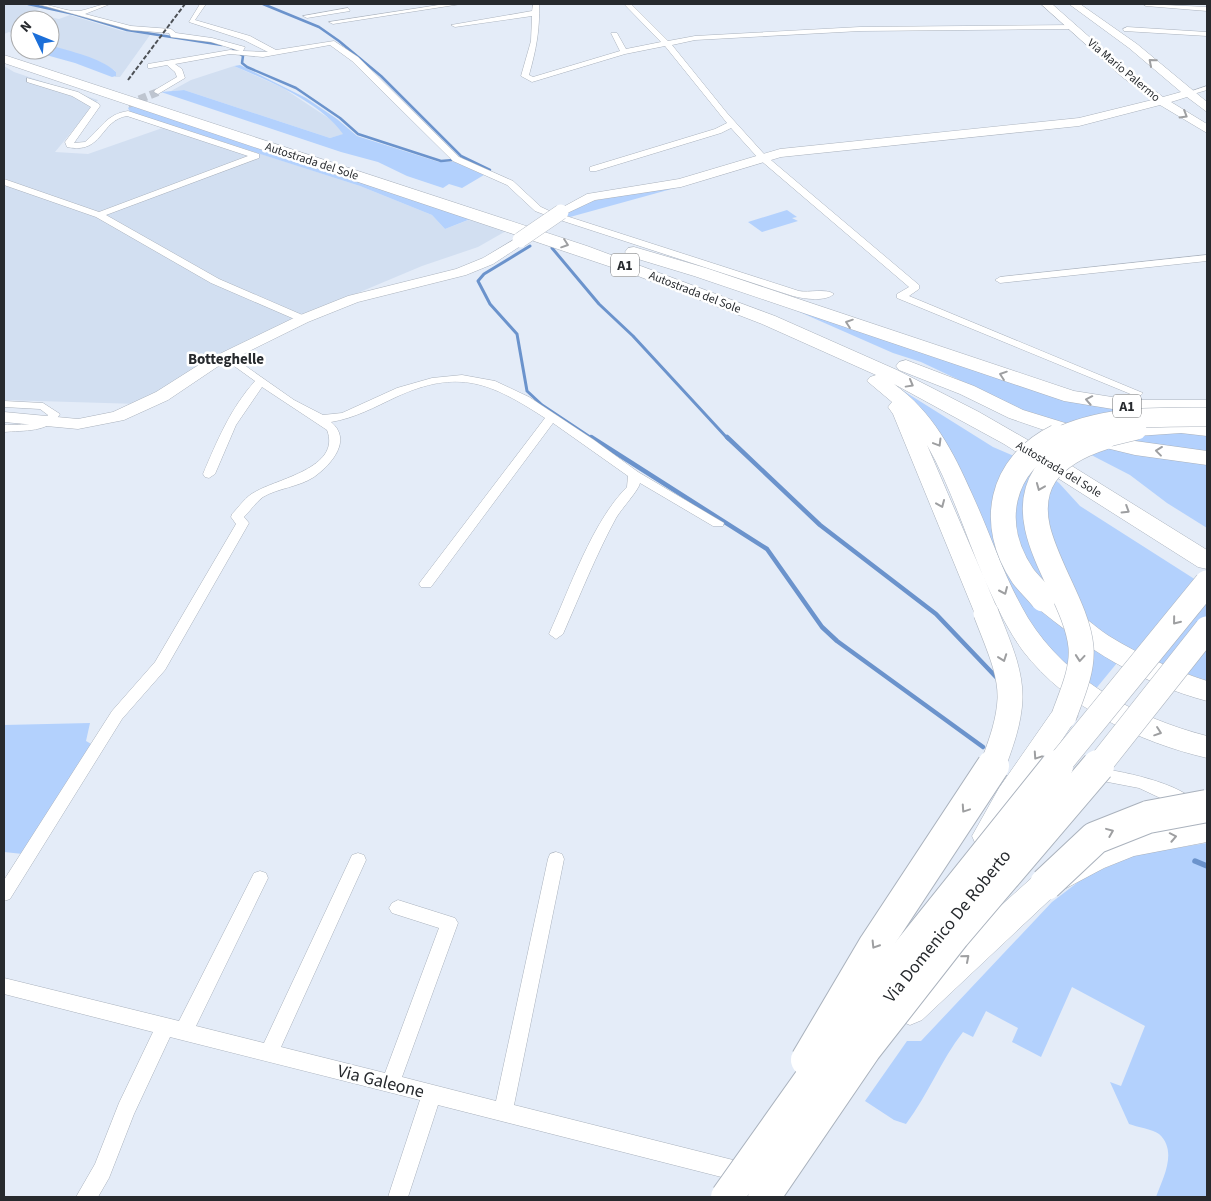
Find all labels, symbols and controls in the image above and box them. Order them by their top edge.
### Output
north arrow [10,10,60,60]
text: N [16,17,37,37]
street label: Via Mario Palermo [1084,35,1164,106]
one-way arrow [1148,59,1157,68]
one-way arrow [1179,108,1188,118]
street label: Autostrada del Sole [263,138,361,185]
one-way arrow [560,239,569,249]
road number: A1 [611,254,639,276]
street label: Autostrada del Sole [646,267,743,318]
one-way arrow [845,318,854,328]
district label: Botteghelle [188,349,264,370]
one-way arrow [999,371,1008,381]
one-way arrow [905,378,914,388]
road number: A1 [1113,394,1141,418]
one-way arrow [1085,396,1093,406]
street label: Autostrada del Sole [1013,437,1105,502]
one-way arrow [931,438,941,447]
one-way arrow [1155,446,1163,457]
one-way arrow [1036,482,1046,491]
one-way arrow [934,499,945,508]
one-way arrow [1121,504,1130,514]
one-way arrow [997,586,1008,595]
one-way arrow [1173,615,1182,624]
one-way arrow [997,654,1007,662]
one-way arrow [1074,654,1085,662]
one-way arrow [1153,726,1161,736]
one-way arrow [1034,750,1043,760]
one-way arrow [962,804,971,813]
one-way arrow [1105,828,1114,838]
one-way arrow [1168,832,1177,842]
street label: Via Domenico De Roberto [878,844,1017,1008]
one-way arrow [872,939,881,948]
one-way arrow [961,955,970,964]
street label: Via Galeone [335,1059,427,1104]

